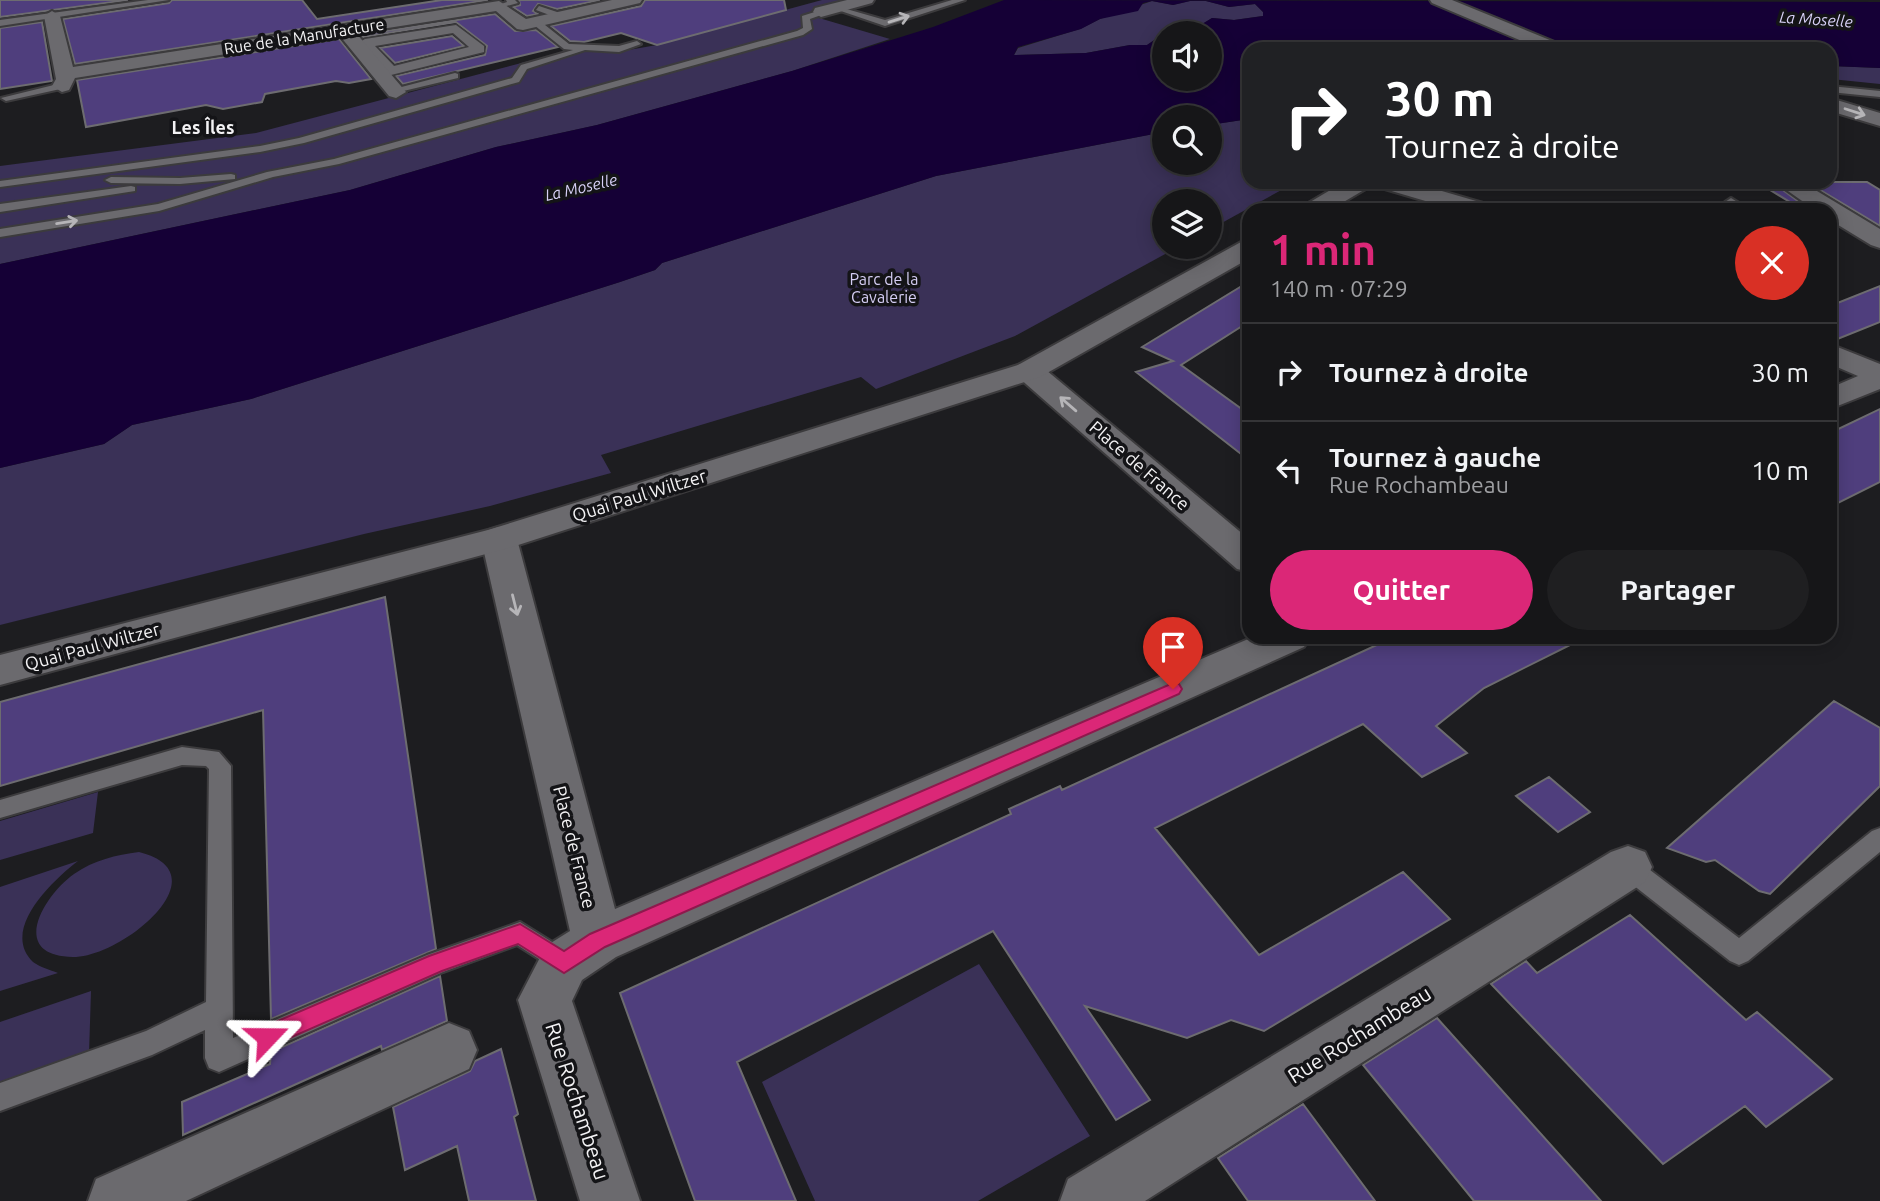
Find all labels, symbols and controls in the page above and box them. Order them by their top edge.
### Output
water label: La Moselle [1779,7,1853,31]
one-way arrow [887,12,909,25]
street label: Rue de la Manufacture [223,14,385,58]
map controls [1152,21,1222,259]
button: sound [1152,21,1222,91]
icon: right [1270,70,1361,161]
text: 30 m [1385,70,1494,125]
button: search [1152,105,1222,175]
one-way arrow [1844,107,1866,119]
district label: Les Îles [172,116,234,137]
text: Tournez à droite [1385,128,1620,164]
water label: La Moselle [543,170,619,204]
button: layers [1152,189,1222,259]
one-way arrow [55,215,78,228]
text: 1 min [1270,226,1376,273]
button: close [1735,226,1809,300]
park label: Parc de la Cavalerie [849,270,919,306]
text: 140 m · 07:29 [1270,276,1408,301]
icon: right [1270,353,1308,391]
text: Tournez à droite [1329,358,1528,387]
text: 30 m [1751,358,1809,387]
one-way arrow [1059,396,1077,412]
street label: Place de France [1086,416,1194,514]
text: Tournez à gauche [1329,443,1541,472]
icon: left [1270,451,1308,489]
text: 10 m [1751,456,1809,485]
street label: Quai Paul Wiltzer [570,465,709,526]
text: Rue Rochambeau [1329,472,1509,497]
button: Quitter [1270,550,1533,630]
button: Partager [1547,550,1809,630]
one-way arrow [509,593,522,616]
pin [1143,617,1203,689]
street label: Quai Paul Wiltzer [22,618,162,675]
icon: arrive [1154,628,1192,666]
street label: Place de France [550,784,600,910]
street label: Rue Rochambeau [1283,980,1435,1088]
position arrow [230,1000,304,1074]
street label: Rue Rochambeau [541,1019,615,1183]

